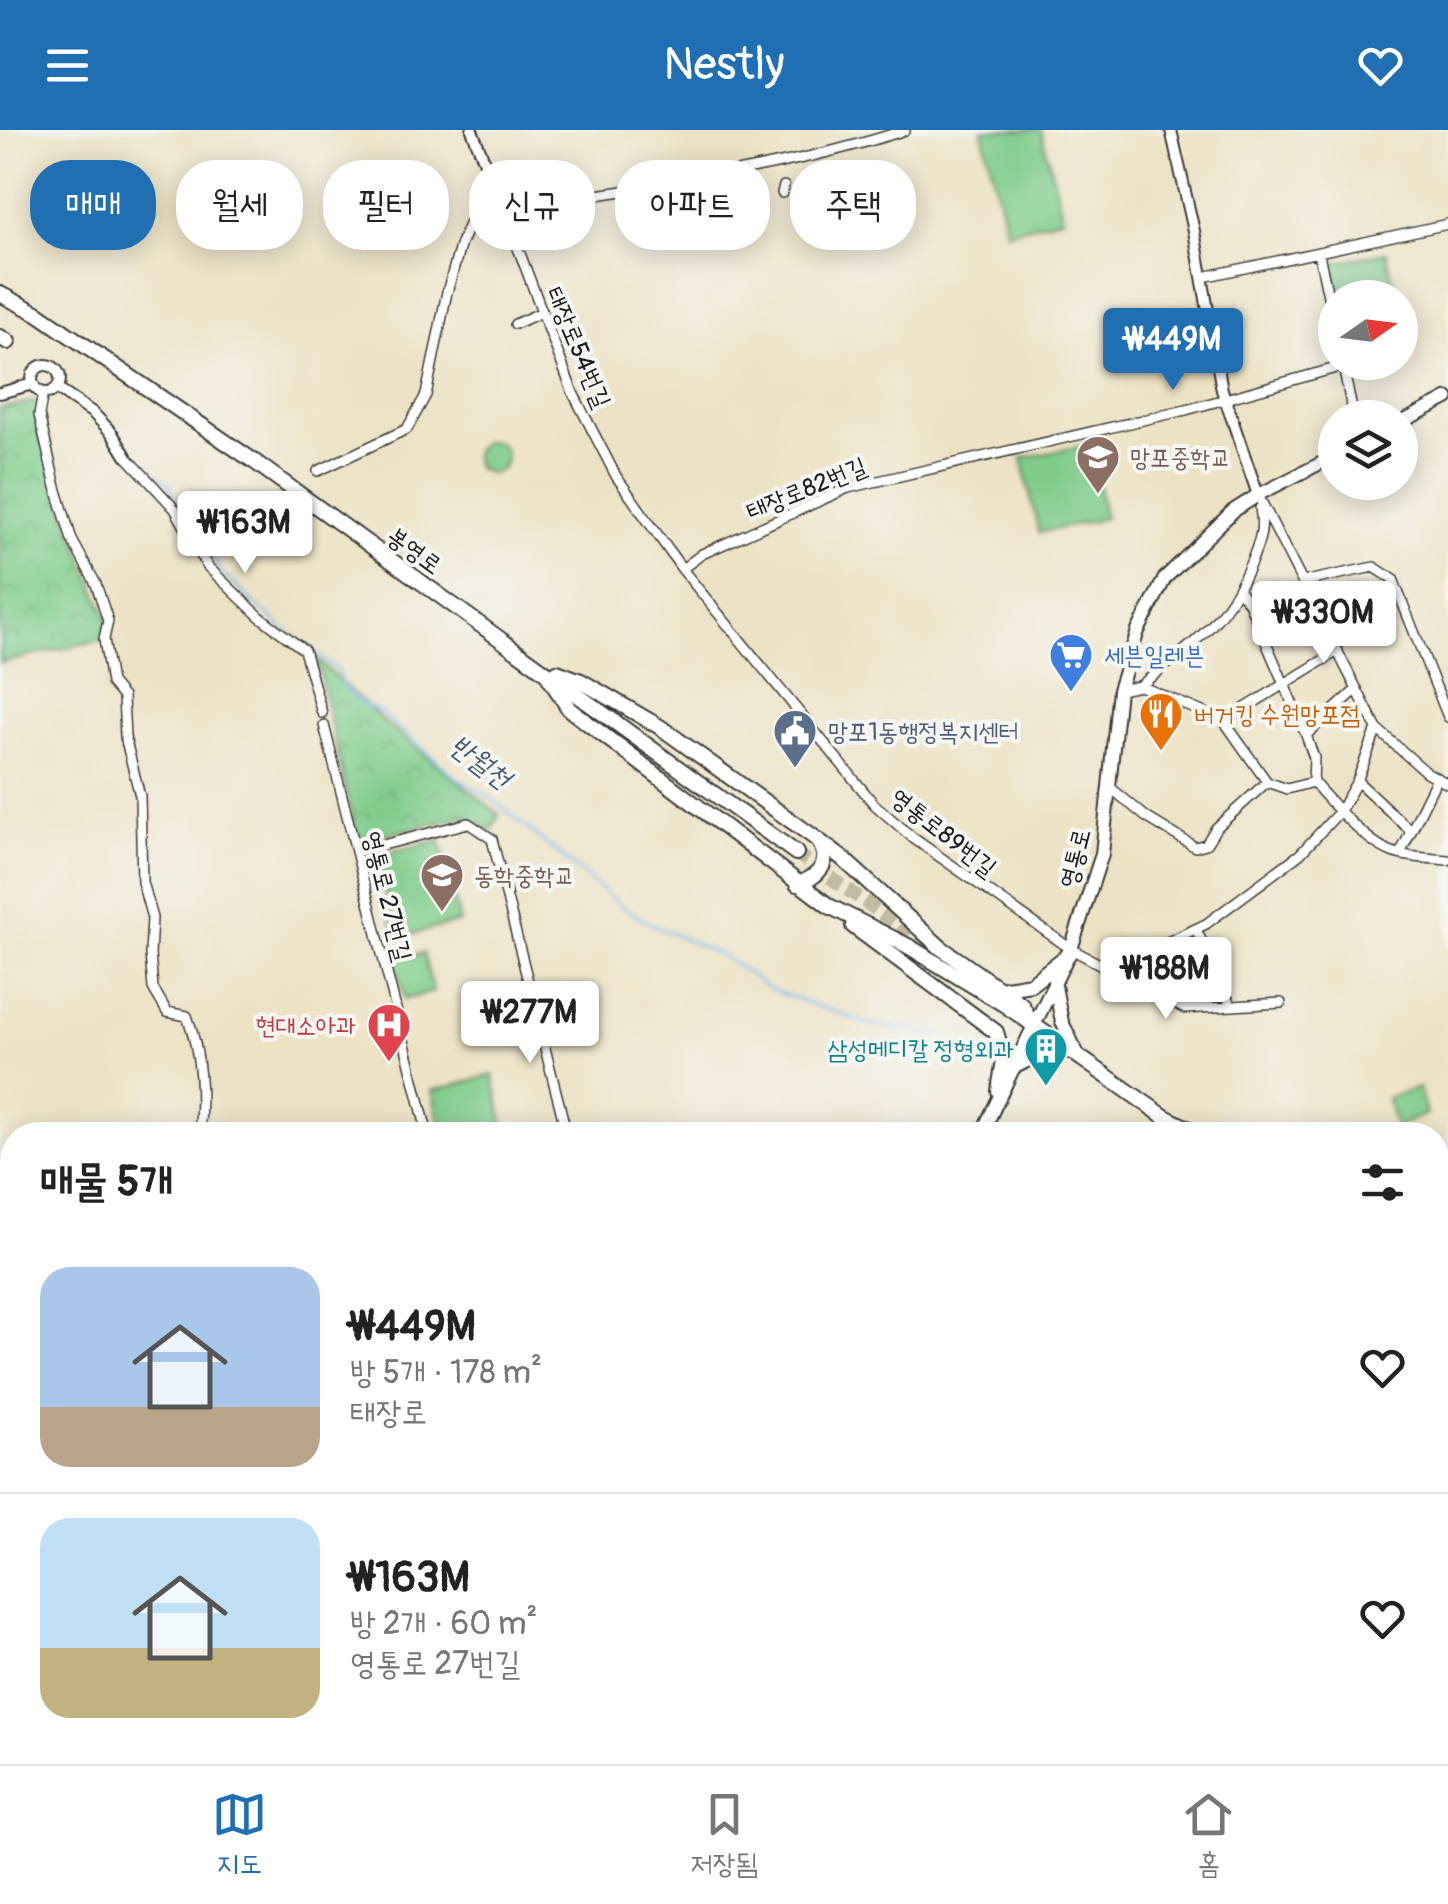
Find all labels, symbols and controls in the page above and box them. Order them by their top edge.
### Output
text: Nestly [664,37,784,93]
icon: menu [40,38,95,93]
icon: heart [1353,38,1408,93]
chip: 매매 [30,160,156,250]
chip: 월세 [176,160,303,250]
chip: 필터 [323,160,449,250]
chip: 신규 [469,160,595,250]
chip: 아파트 [615,160,770,250]
chip: 주택 [790,160,916,250]
north arrow [1318,280,1418,380]
map controls [1318,280,1418,500]
street label: 태장로54번길 [538,282,617,413]
pin: ₩449M [1103,308,1243,393]
text: ₩449M [1125,320,1221,360]
button: layers [1318,400,1418,500]
school or university icon: 망포중학교 [1075,434,1121,495]
place label: 망포중학교 [1130,443,1231,474]
street label: 태장로82번길 [742,451,871,528]
pin: ₩163M [175,491,315,576]
text: ₩163M [199,503,291,543]
street label: 봉영로 [381,521,448,581]
pin: ₩330M [1254,581,1394,666]
text: ₩330M [1274,593,1374,633]
supermarket icon: 세븐일레븐 [1048,632,1094,693]
place label: 세븐일레븐 [1104,641,1205,672]
restaurant icon: 버거킹 수원망포점 [1138,691,1184,752]
place label: 버거킹 수원망포점 [1194,700,1360,731]
public building icon: 망포1동행정복지센터 [772,708,818,769]
place label: 망포1동행정복지센터 [828,717,1019,748]
water label: 반월천 [443,728,520,798]
street label: 영통로89번길 [884,782,1002,884]
street label: 영통로 [1053,825,1098,891]
street label: 영통로 27번길 [355,828,418,965]
school or university icon: 동학중학교 [419,852,465,913]
place label: 동학중학교 [474,861,575,892]
pin: ₩188M [1096,937,1236,1022]
text: ₩188M [1122,949,1210,989]
pin: ₩277M [460,981,600,1066]
text: ₩277M [483,993,577,1033]
hospital icon: 현대소아과 [366,1002,412,1063]
place label: 현대소아과 [255,1011,356,1042]
building icon: 삼성메디칼 정형외과 [1023,1026,1069,1087]
place label: 삼성메디칼 정형외과 [828,1035,1014,1066]
icon: filters [1355,1155,1410,1210]
text: 매물 5개 [40,1156,173,1208]
text: ₩449M [350,1301,476,1353]
icon: home [120,1307,240,1427]
icon: heart [1355,1340,1410,1395]
text: 방 5개 · 178 m² [350,1353,542,1393]
text: 태장로 [350,1393,427,1433]
text: ₩163M [350,1552,470,1604]
icon: home [120,1558,240,1678]
icon: heart [1355,1591,1410,1646]
text: 방 2개 · 60 m² [350,1604,537,1644]
text: 영통로 27번길 [350,1644,521,1684]
tab: 지도 [212,1787,267,1883]
tab: 저장됨 [690,1787,758,1883]
tab: 홈 [1181,1787,1236,1883]

